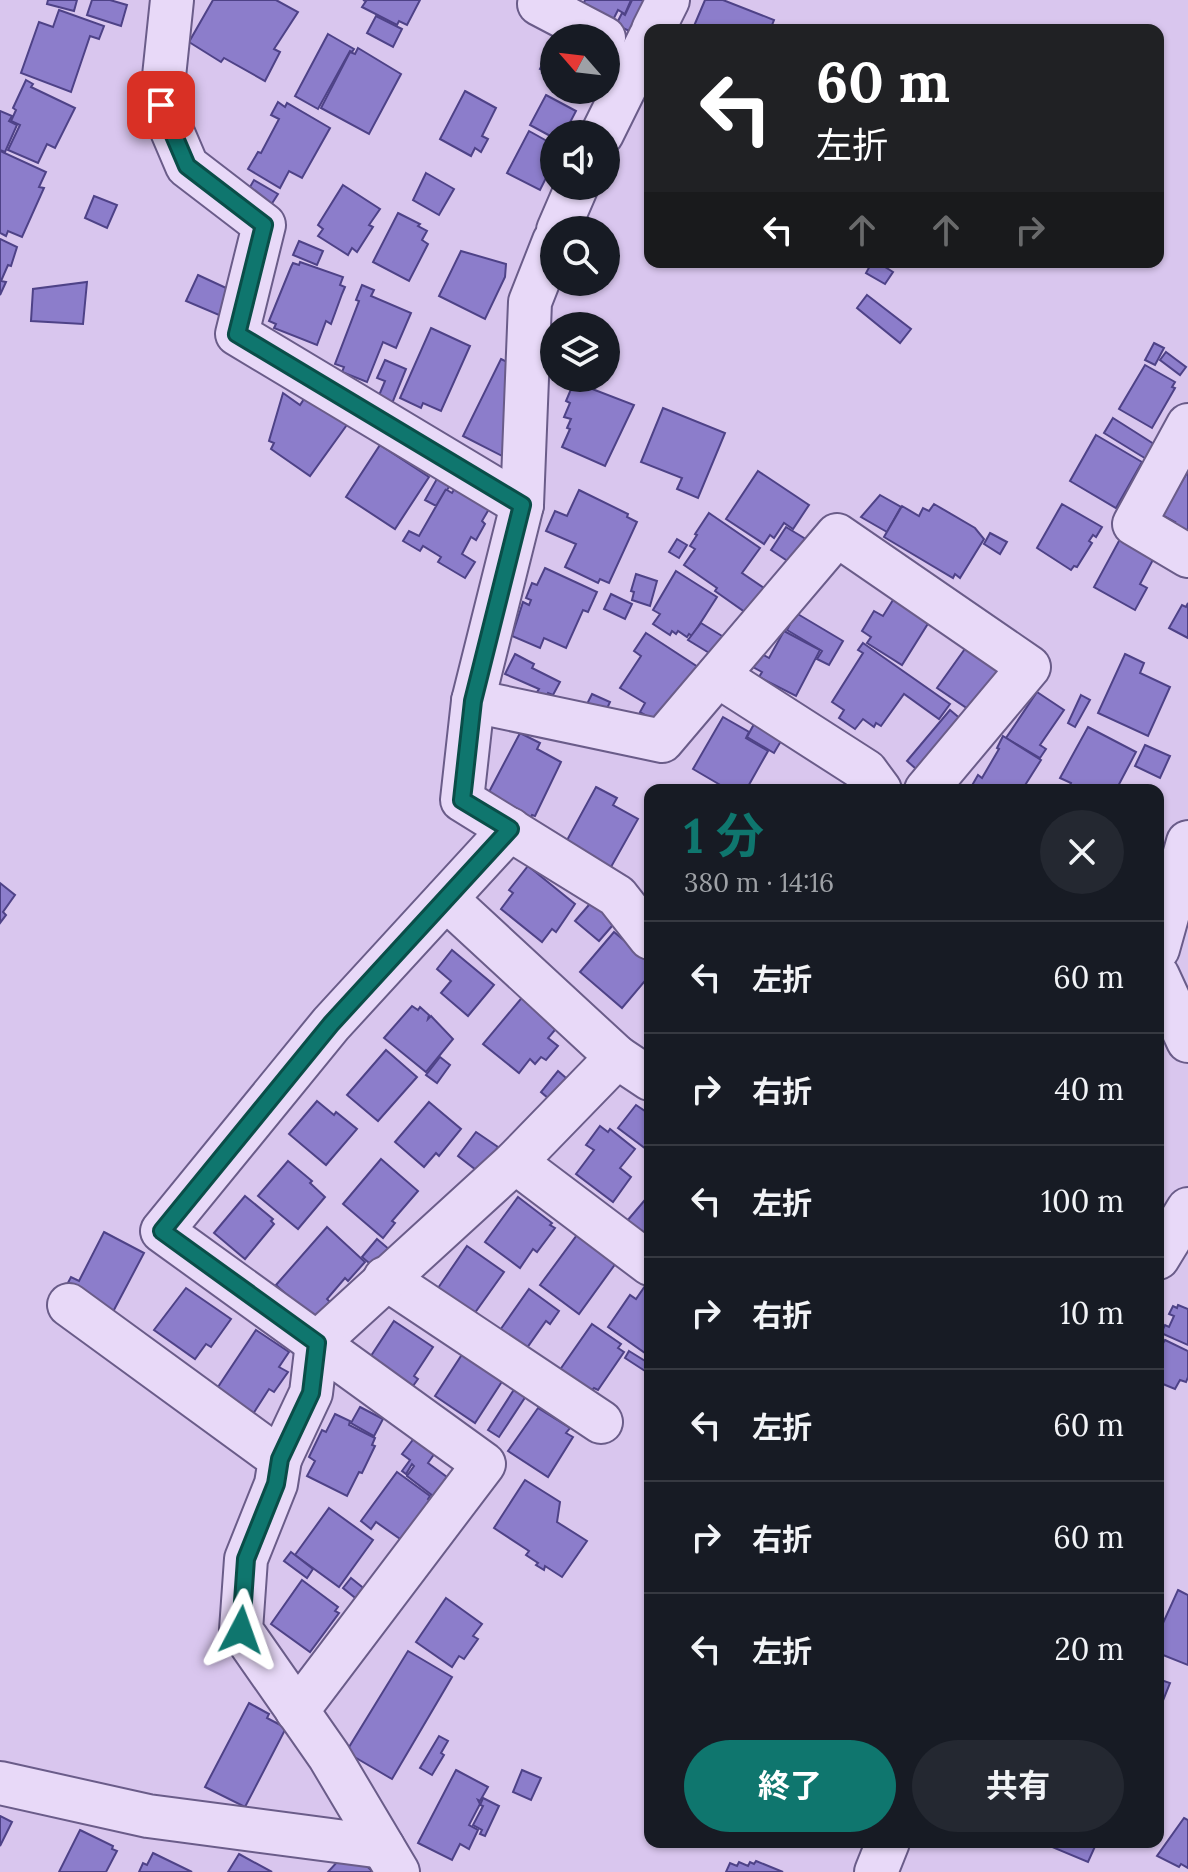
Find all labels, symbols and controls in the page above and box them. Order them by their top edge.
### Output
north arrow [540,24,620,104]
map controls [540,24,620,392]
text: 60 m [816,46,950,117]
icon: left [684,56,788,160]
pin [127,71,195,139]
icon: arrive [139,83,183,127]
button: sound [540,120,620,200]
text: 左折 [816,122,888,168]
icon: left [756,208,800,252]
icon: ahead [840,208,884,252]
icon: ahead [924,208,968,252]
icon: right [1008,208,1052,252]
button: search [540,216,620,296]
button: layers [540,312,620,392]
text: 1 分 [684,805,764,866]
button: close [1040,810,1124,894]
text: 380 m · 14:16 [684,866,834,899]
icon: left [684,955,728,999]
text: 60 m [1053,958,1124,996]
text: 左折 [752,960,812,998]
icon: right [684,1067,728,1111]
text: 40 m [1054,1070,1124,1108]
text: 右折 [752,1072,812,1110]
icon: left [684,1179,728,1223]
text: 100 m [1041,1182,1124,1220]
text: 左折 [752,1184,812,1222]
icon: right [684,1291,728,1335]
text: 10 m [1060,1294,1124,1332]
text: 右折 [752,1296,812,1334]
icon: left [684,1403,728,1447]
text: 60 m [1053,1406,1124,1444]
text: 左折 [752,1408,812,1446]
icon: right [684,1515,728,1559]
text: 60 m [1053,1518,1124,1556]
text: 右折 [752,1520,812,1558]
position arrow [199,1588,283,1672]
icon: left [684,1627,728,1671]
text: 20 m [1055,1630,1124,1668]
text: 左折 [752,1632,812,1670]
button: 終了 [684,1740,896,1832]
button: 共有 [912,1740,1124,1832]

